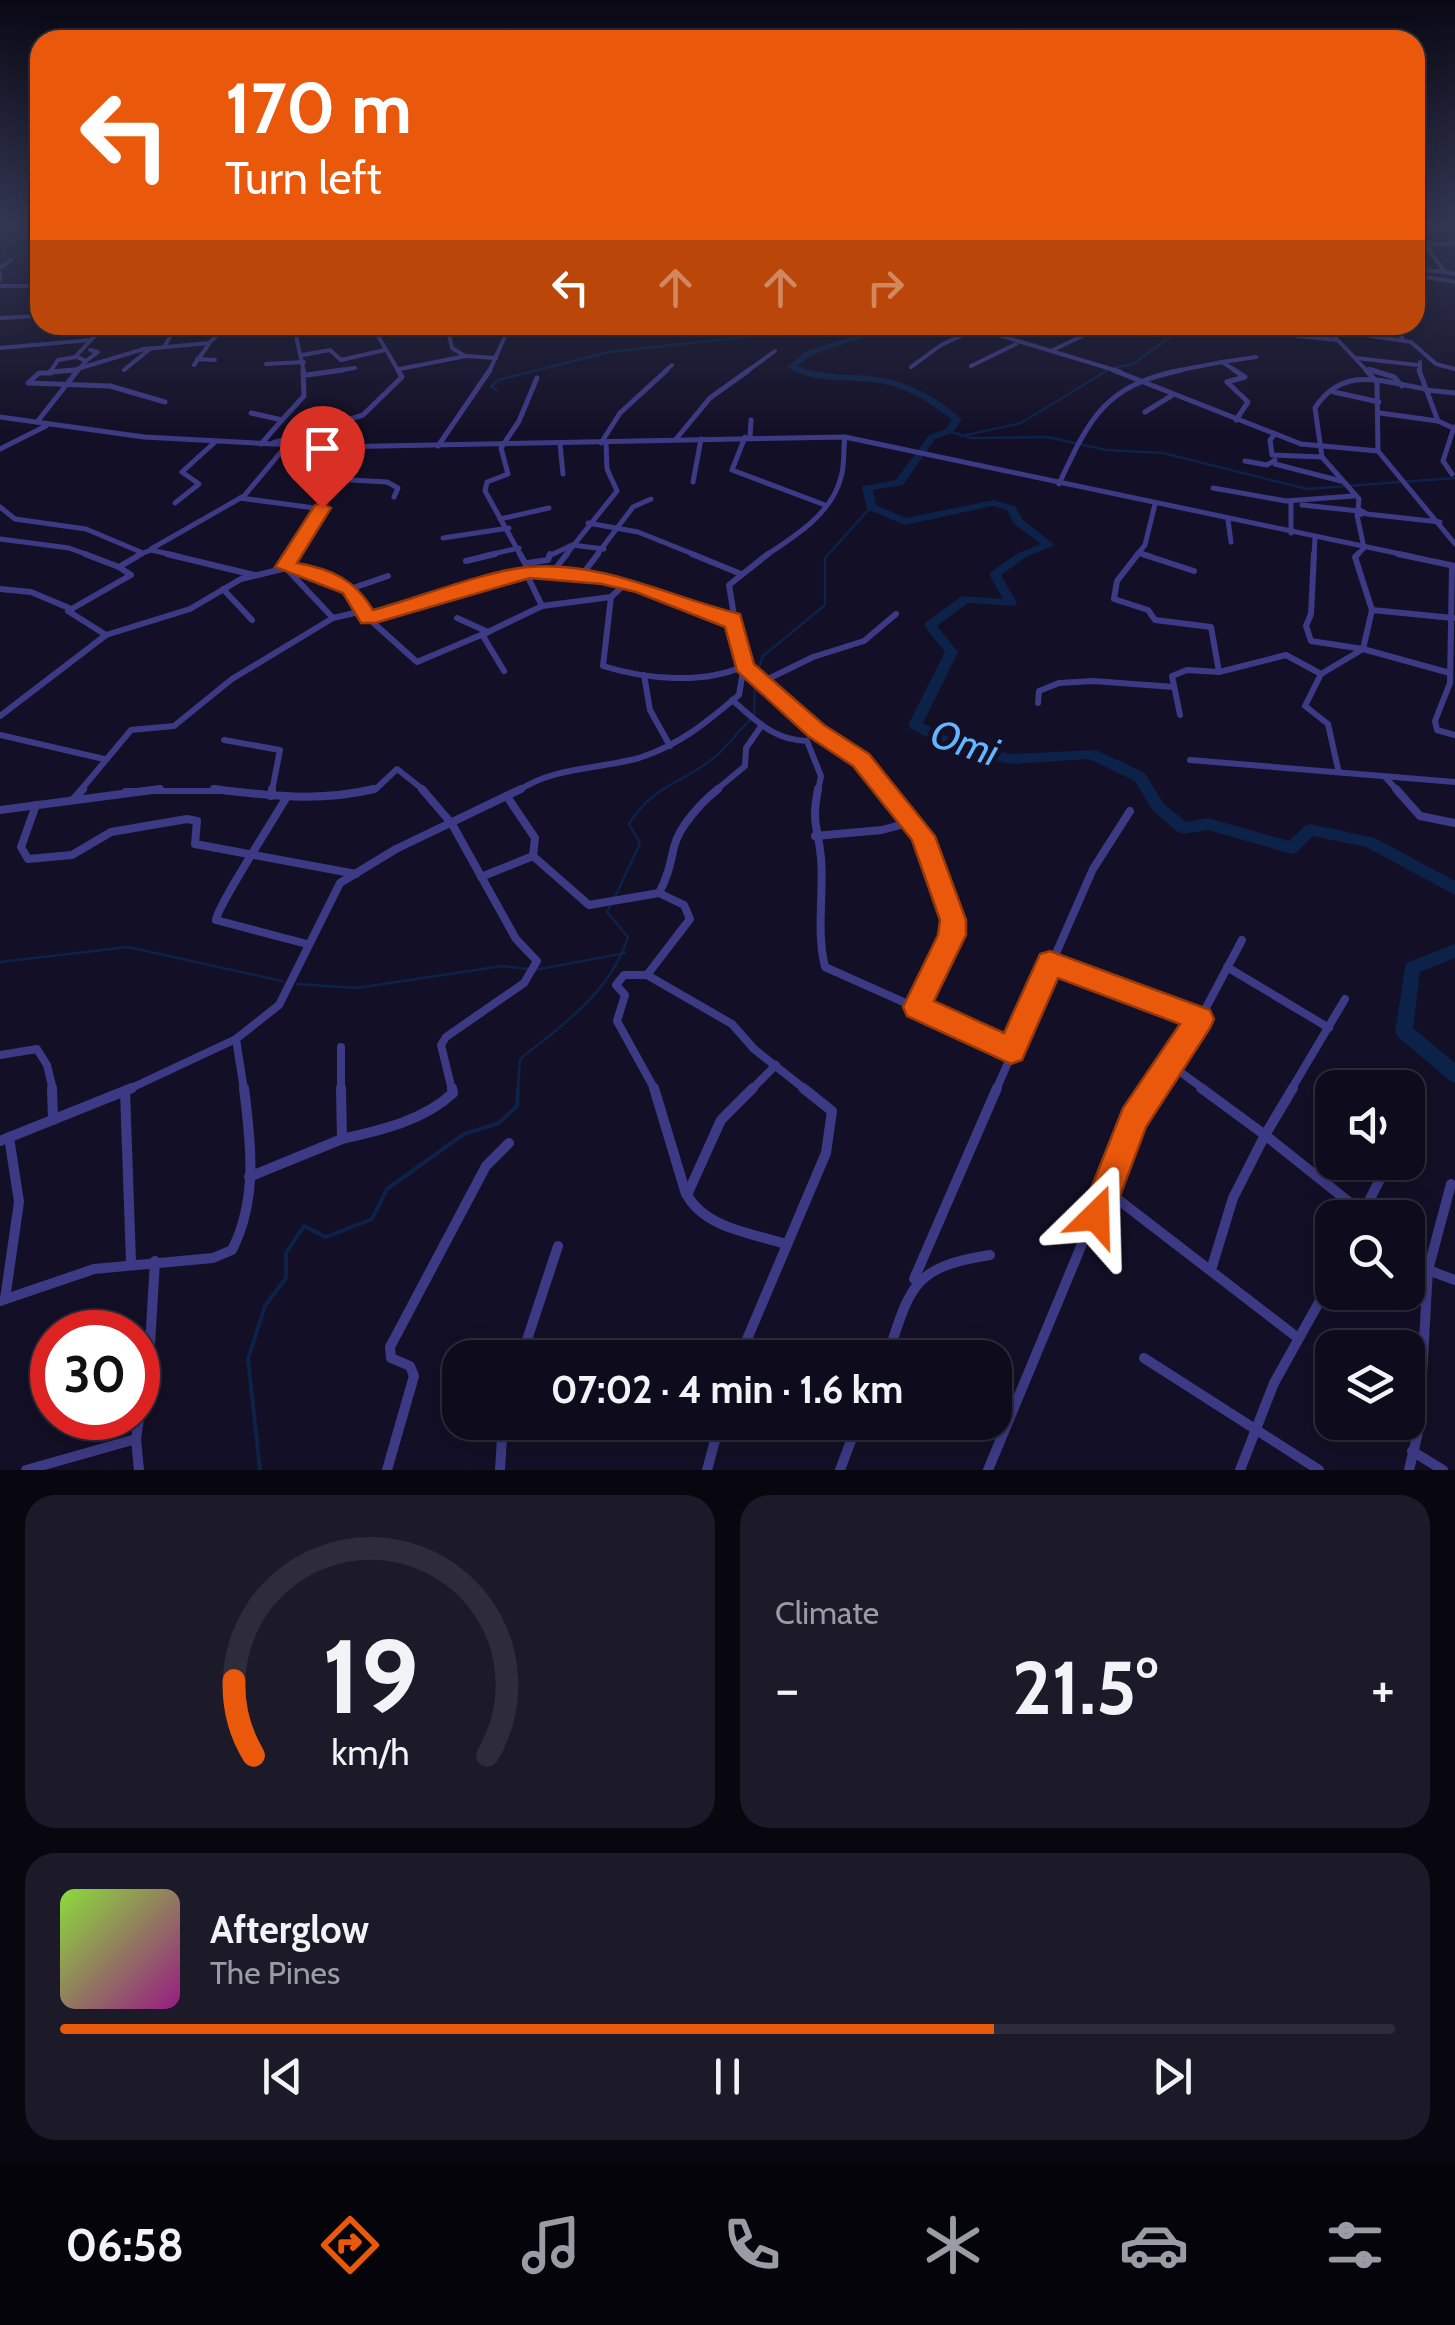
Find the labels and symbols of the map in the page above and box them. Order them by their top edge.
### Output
pin [280,406,365,509]
water label: Omi [924,708,1006,777]
position arrow [1044,1164,1148,1268]
speed limit sign: 30 [30,1310,160,1440]

